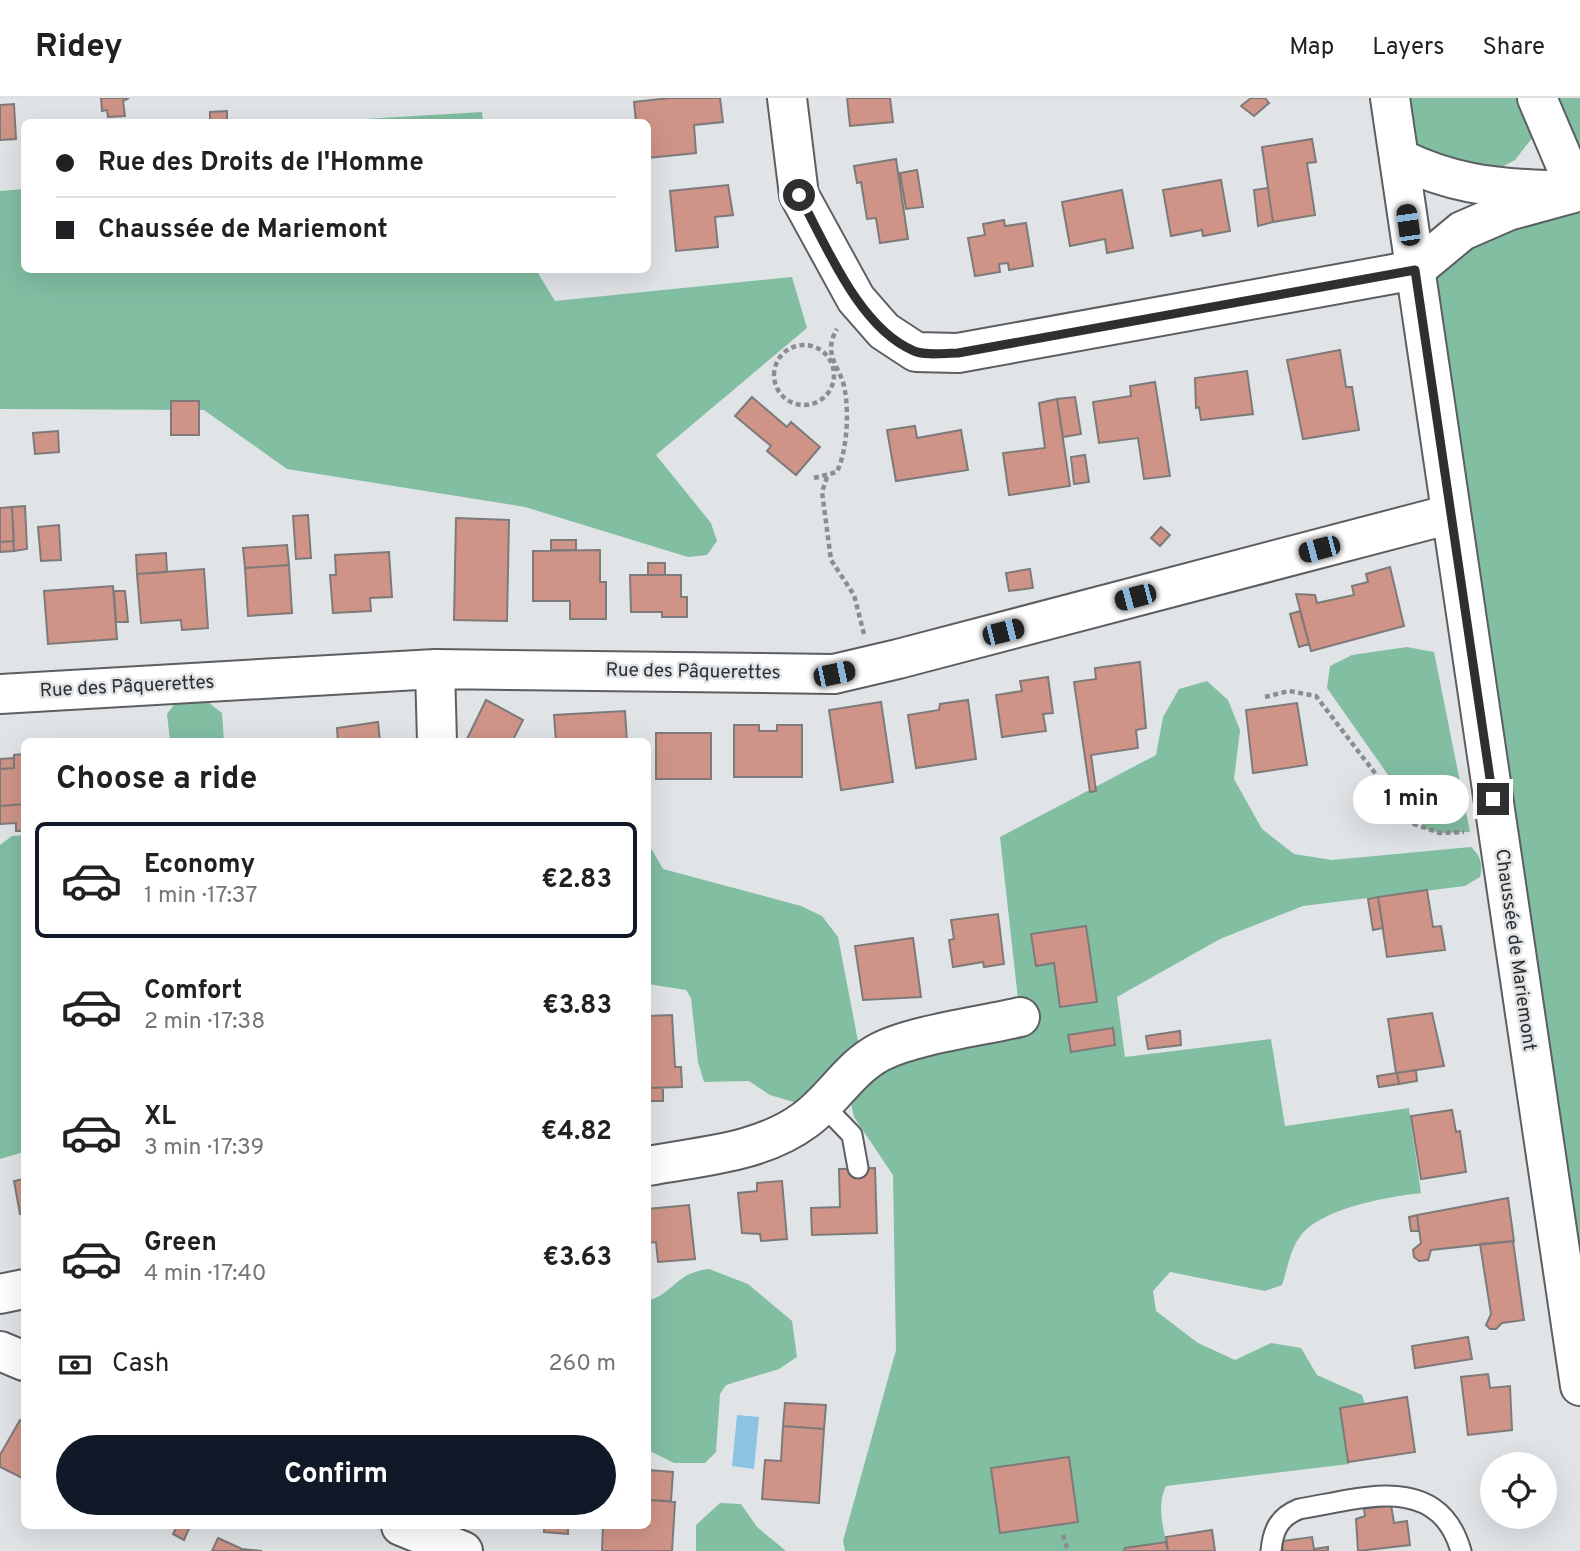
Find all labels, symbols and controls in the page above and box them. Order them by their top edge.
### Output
text: Ridey [35,27,123,69]
text: Map [1289,33,1334,63]
text: Layers [1372,33,1444,63]
text: Share [1482,33,1545,63]
text: Rue des Droits de l'Homme [98,147,424,180]
route start [783,179,815,211]
car [1395,203,1422,247]
text: Chaussée de Mariemont [98,214,388,247]
car [1296,533,1343,565]
car [1112,581,1159,613]
car [981,617,1026,647]
street label: Rue des Pâquerettes [605,658,781,686]
car [812,659,857,689]
street label: Rue des Pâquerettes [39,670,215,704]
text: Choose a ride [56,760,257,800]
callout: 1 min [1353,774,1468,824]
route end [1477,783,1509,815]
text: 1 min [1383,785,1439,814]
street label: Chaussée de Mariemont [1489,847,1541,1053]
icon: car [60,849,123,912]
text: Economy [144,849,255,882]
text: €2.83 [541,864,612,897]
text: 1 min · 17:37 [144,882,257,911]
icon: car [60,975,123,1038]
text: Comfort [144,975,242,1008]
text: €3.83 [542,990,612,1023]
text: 2 min · 17:38 [144,1008,265,1037]
icon: car [60,1101,123,1164]
text: XL [144,1101,176,1134]
text: €4.82 [541,1116,612,1149]
text: 3 min · 17:39 [144,1134,264,1163]
icon: car [60,1227,123,1290]
text: Green [144,1227,217,1260]
text: €3.63 [543,1242,612,1275]
text: 4 min · 17:40 [144,1260,267,1289]
icon: cash [56,1346,94,1384]
text: Cash [112,1348,169,1381]
text: 260 m [549,1350,616,1379]
button: Confirm [56,1435,616,1515]
map controls [1480,1452,1557,1529]
button: locate [1480,1452,1557,1529]

